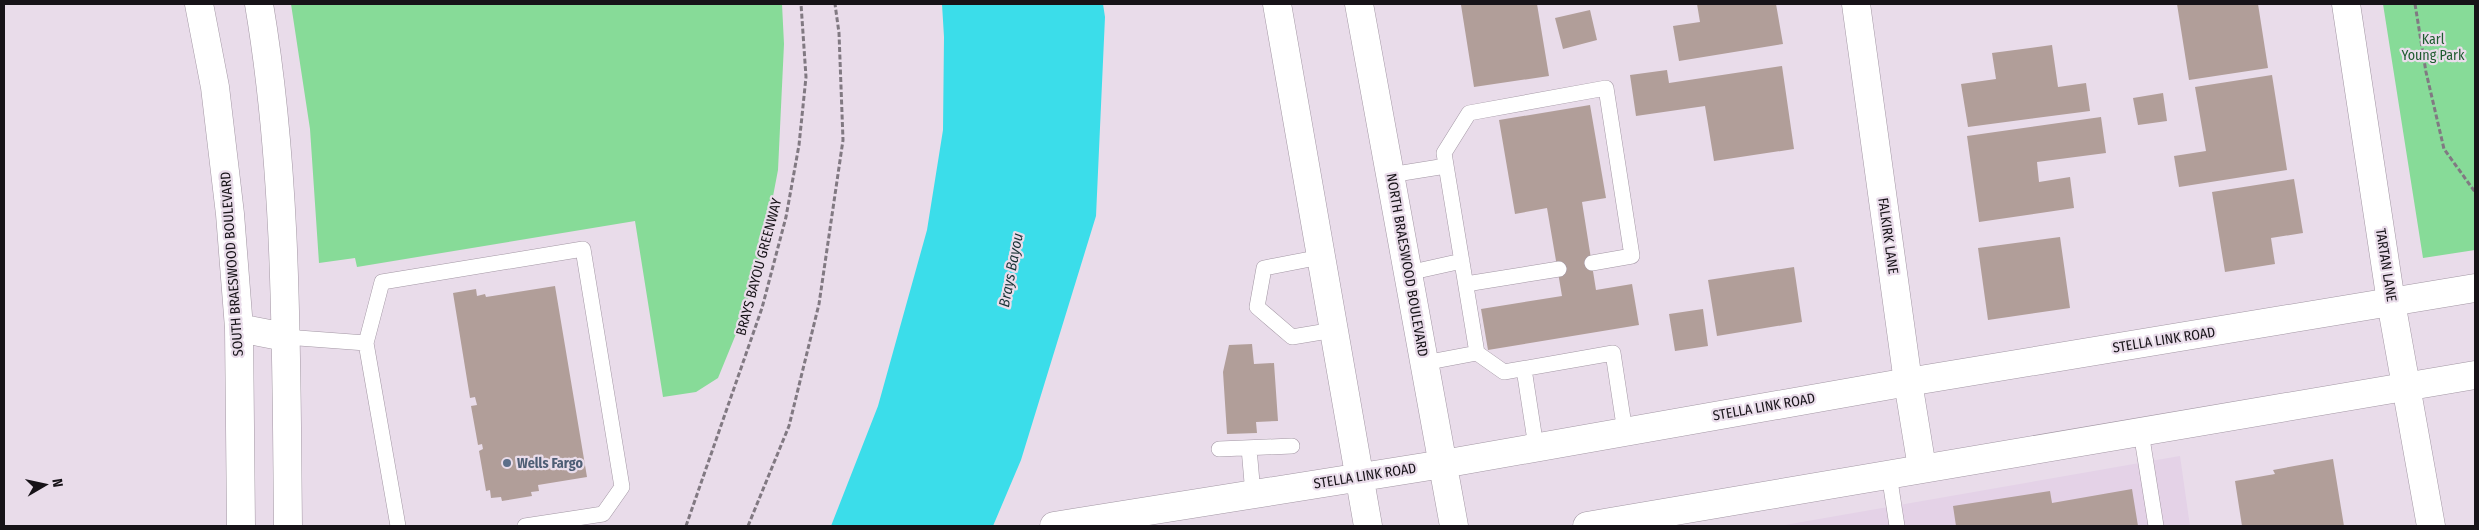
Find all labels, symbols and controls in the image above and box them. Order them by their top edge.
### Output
park label: Karl Young Park [2402,31,2465,64]
street label: SOUTH BRAESWOOD BOULEVARD [217,171,247,357]
street label: NORTH BRAESWOOD BOULEVARD [1382,172,1432,358]
street label: BRAYS BAYOU GREENWAY [732,196,786,338]
street label: FALKIRK LANE [1874,197,1902,276]
street label: TARTAN LANE [2372,227,2400,303]
water label: Brays Bayou [995,231,1027,309]
street label: STELLA LINK ROAD [2112,324,2216,356]
street label: STELLA LINK ROAD [1712,390,1816,424]
place label: Wells Fargo [517,455,583,472]
marker: Wells Fargo [501,457,513,469]
north arrow [20,460,70,510]
street label: STELLA LINK ROAD [1313,460,1417,492]
text: N [48,478,66,489]

